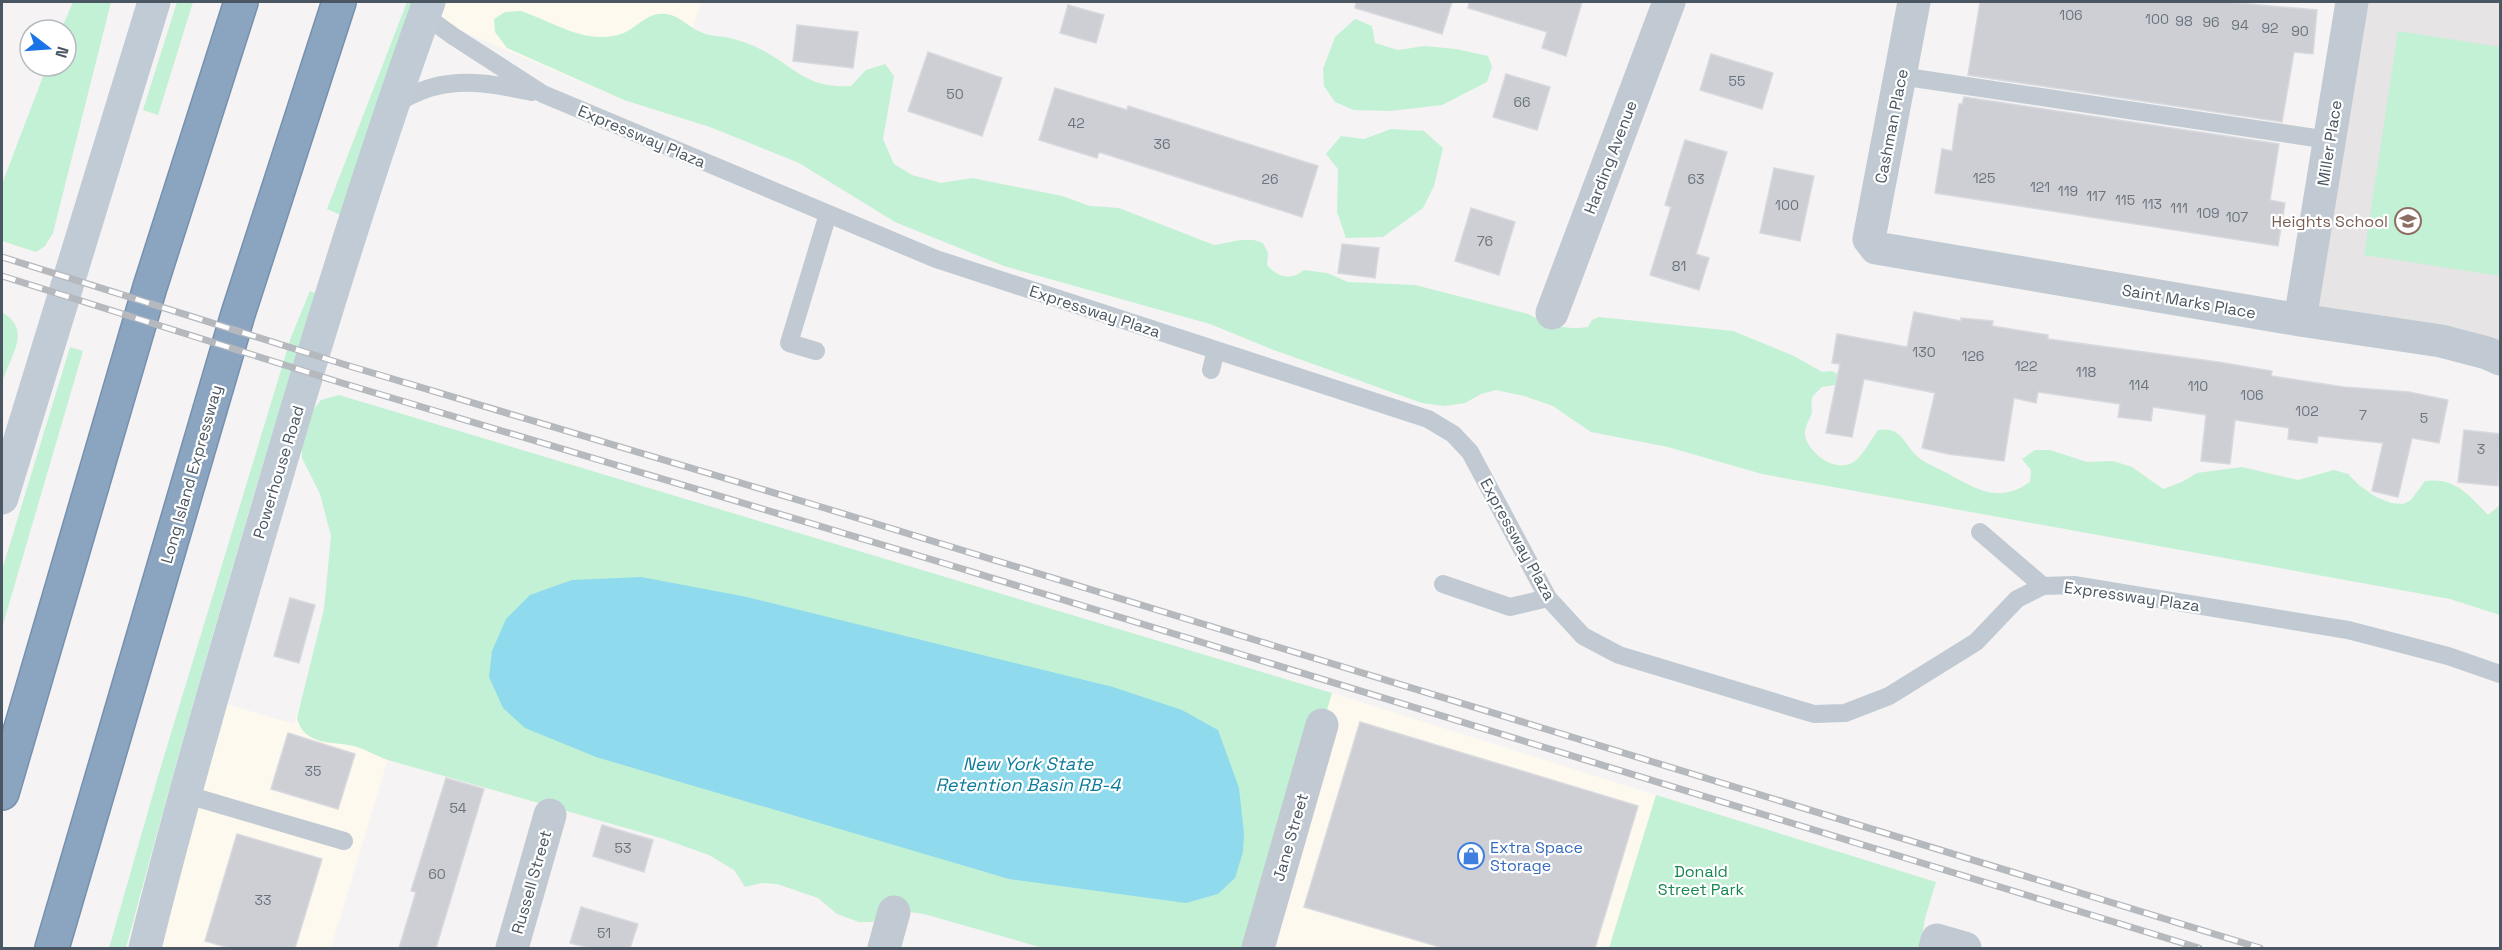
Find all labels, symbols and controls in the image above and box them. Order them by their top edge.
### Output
house number: 106 [2059,6,2083,24]
house number: 100 [2145,10,2169,28]
house number: 98 [2175,12,2193,30]
house number: 96 [2202,13,2220,31]
house number: 94 [2231,16,2249,34]
north arrow [18,18,78,78]
house number: 92 [2261,19,2279,37]
house number: 90 [2291,22,2309,40]
text: N [50,44,73,60]
street label: Cashman Place [1870,67,1913,185]
house number: 55 [1729,72,1745,90]
house number: 50 [946,85,964,103]
house number: 66 [1513,93,1531,111]
street label: Harding Avenue [1579,97,1642,217]
street label: Miller Place [2312,99,2347,188]
street label: Expressway Plaza [575,100,709,173]
house number: 42 [1067,114,1085,132]
house number: 36 [1153,135,1171,153]
house number: 125 [1973,169,1995,187]
house number: 26 [1261,170,1279,188]
house number: 63 [1687,170,1705,188]
house number: 121 [2030,178,2050,196]
house number: 119 [2058,182,2078,200]
house number: 117 [2086,187,2106,205]
house number: 115 [2115,191,2135,209]
house number: 113 [2142,195,2162,213]
house number: 100 [1775,196,1799,214]
house number: 111 [2170,199,2188,217]
house number: 109 [2196,204,2220,222]
school or university icon: Heights School [2393,206,2423,236]
house number: 107 [2226,208,2248,226]
place label: Heights School [2271,211,2388,232]
house number: 76 [1477,232,1493,250]
house number: 81 [1672,257,1686,275]
street label: Saint Marks Place [2120,279,2257,324]
street label: Expressway Plaza [1027,280,1163,343]
house number: 130 [1912,343,1936,361]
house number: 126 [1962,347,1984,365]
house number: 122 [2015,357,2037,375]
house number: 118 [2076,363,2096,381]
house number: 114 [2129,376,2149,394]
house number: 110 [2188,377,2208,395]
street label: Long Island Expressway [156,382,227,566]
house number: 106 [2240,386,2264,404]
house number: 102 [2295,402,2319,420]
street label: Powerhouse Road [248,403,309,541]
house number: 7 [2359,406,2367,424]
house number: 5 [2420,409,2428,427]
house number: 3 [2477,440,2485,458]
street label: Expressway Plaza [1475,474,1560,604]
street label: Expressway Plaza [2063,577,2201,616]
water label: New York State Retention Basin RB-4 [936,752,1121,796]
house number: 35 [305,762,321,780]
street label: Jane Street [1268,791,1313,884]
house number: 54 [449,799,467,817]
street label: Russell Street [507,828,556,936]
place label: Extra Space Storage [1490,837,1583,876]
house number: 53 [615,839,631,857]
shop icon: Extra Space Storage [1456,841,1486,871]
park label: Donald Street Park [1658,861,1745,900]
house number: 60 [428,865,446,883]
house number: 33 [255,891,271,909]
house number: 51 [597,924,611,942]

